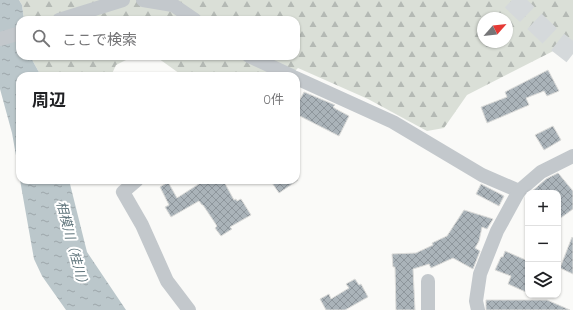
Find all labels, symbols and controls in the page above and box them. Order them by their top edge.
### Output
north arrow [477,12,513,48]
search box [16,16,300,60]
icon: search [30,27,52,49]
text: ここで検索 [62,30,137,49]
text: 周辺 [32,89,66,110]
text: 0件 [263,91,284,107]
map controls [525,190,561,298]
button: + [525,190,561,226]
water label: 相模川（桂川） [53,199,93,291]
button: − [525,226,561,262]
button: layers [525,262,561,298]

